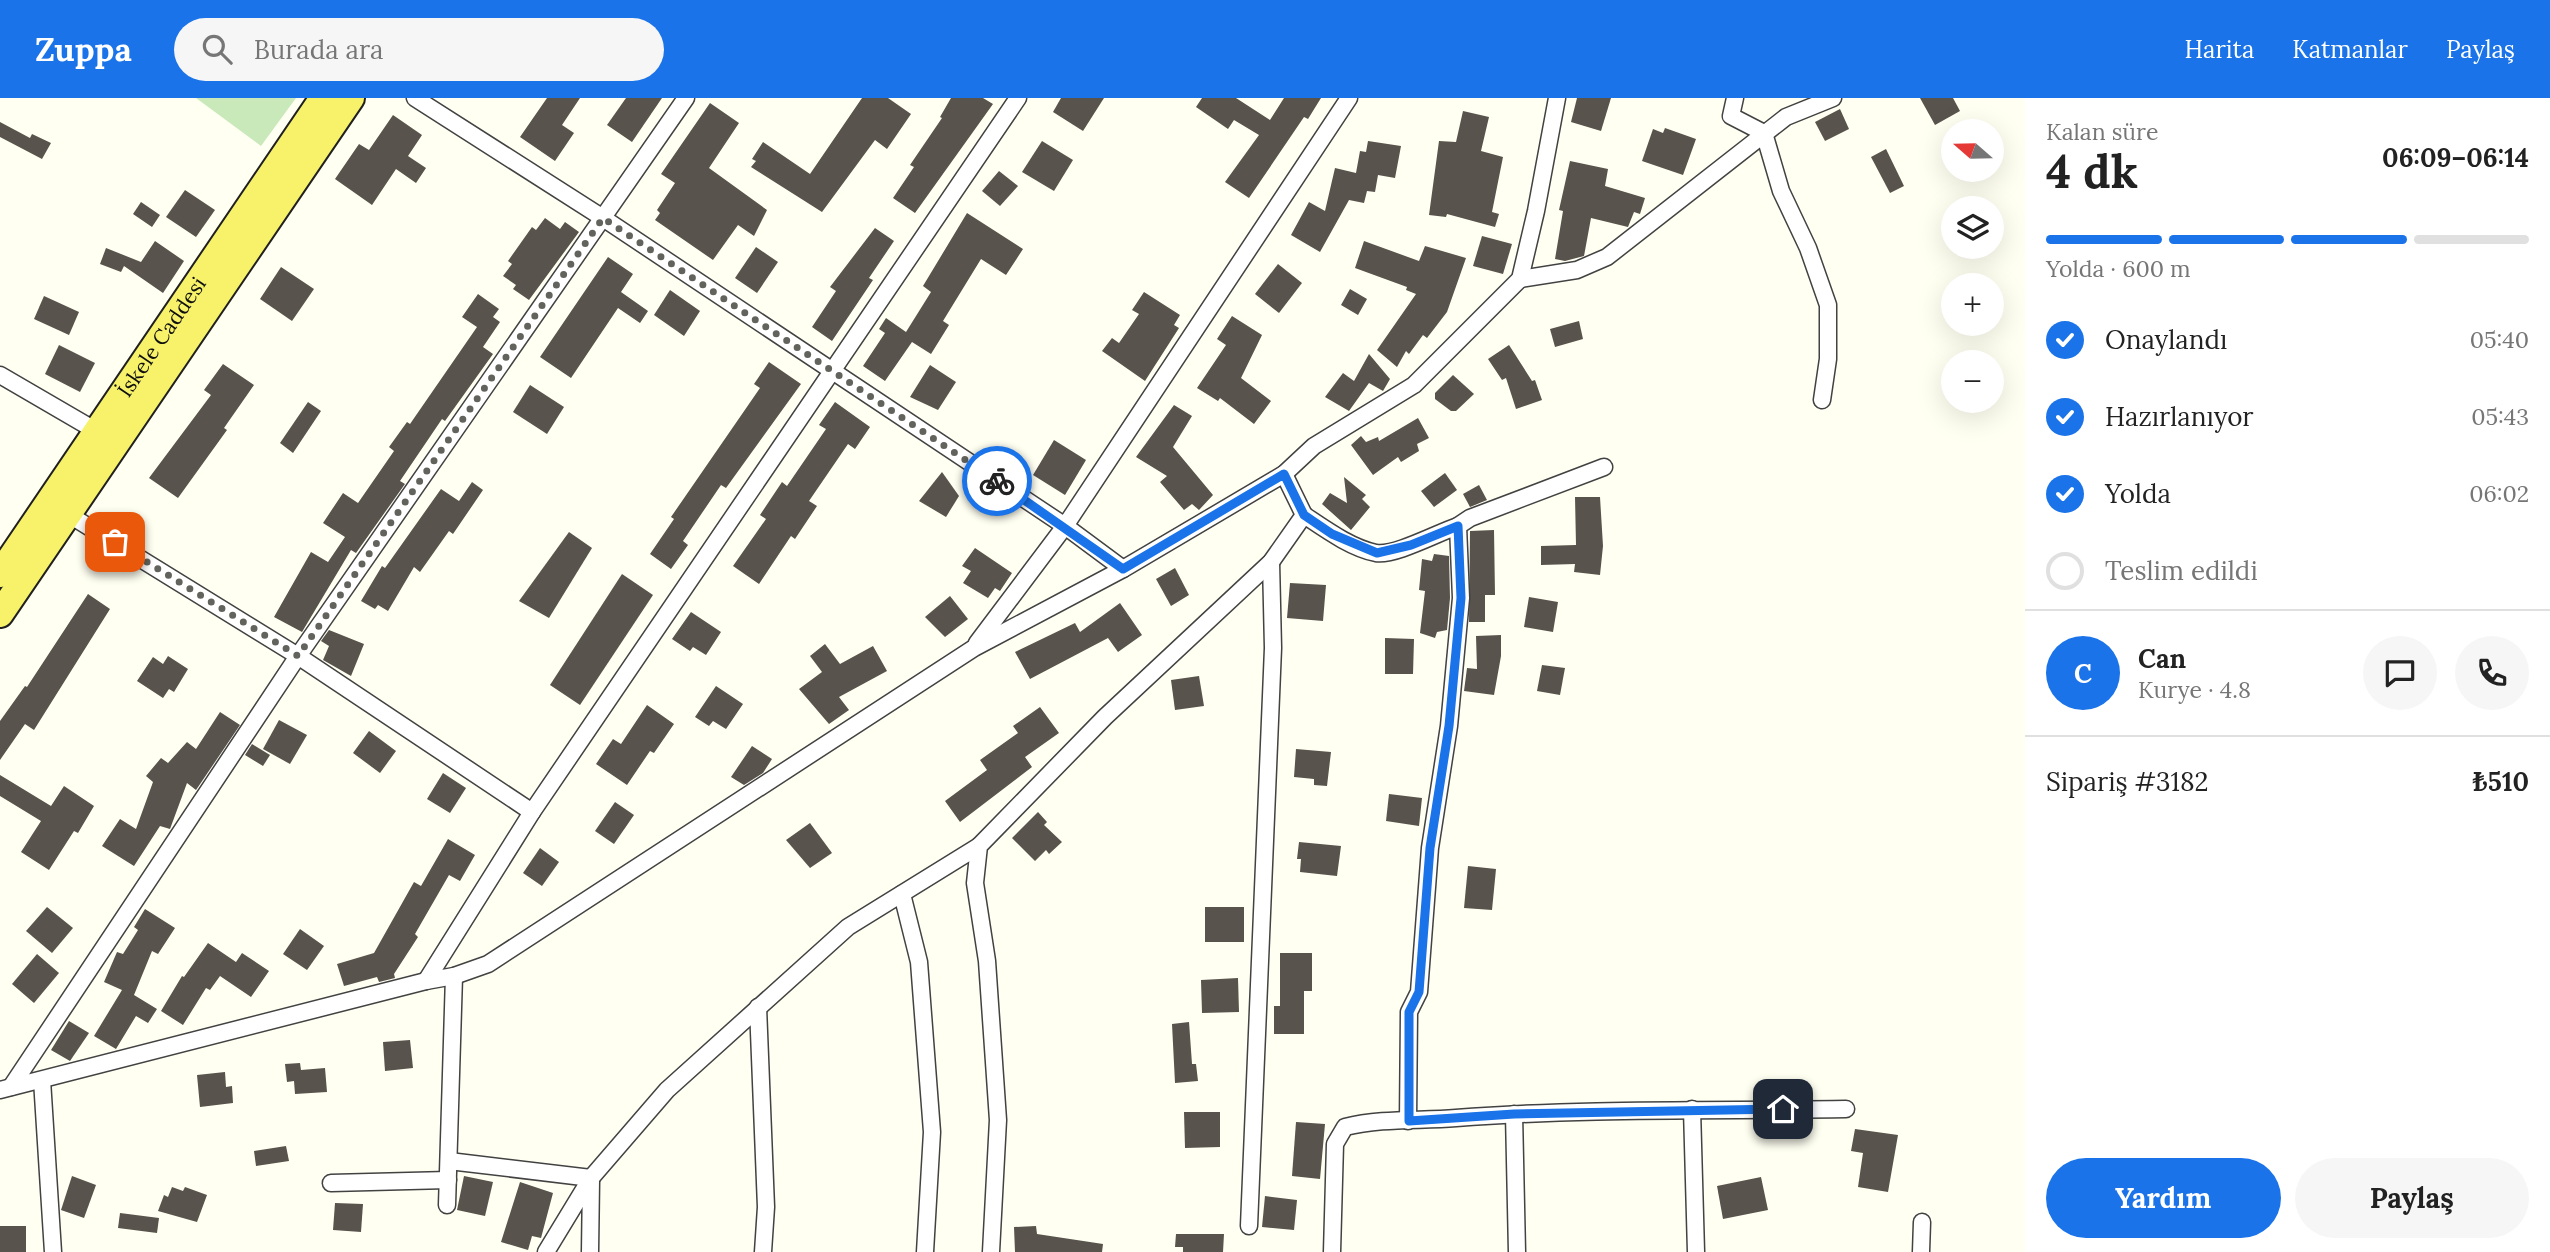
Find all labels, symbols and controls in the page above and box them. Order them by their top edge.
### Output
search box [174,18,664,81]
text: Zuppa [35,28,132,70]
icon: search [198,30,236,68]
text: Burada ara [254,33,383,66]
text: Harita [2185,34,2254,65]
text: Katmanlar [2292,34,2408,65]
text: Paylaş [2446,34,2515,65]
text: Kalan süre [2046,117,2158,146]
north arrow [1941,119,2004,182]
map controls [1941,119,2004,413]
text: 06:09–06:14 [2382,141,2529,174]
text: 4 dk [2046,142,2138,201]
button: layers [1941,196,2004,259]
text: Yolda · 600 m [2046,254,2191,283]
street label: İskele Caddesi [111,271,212,402]
button: + [1941,273,2004,336]
icon: check [2046,321,2084,359]
text: Onaylandı [2105,323,2227,356]
text: 05:40 [2470,325,2529,354]
button: − [1941,350,2004,413]
icon: check [2046,398,2084,436]
text: Hazırlanıyor [2105,400,2254,433]
text: 05:43 [2471,402,2529,431]
courier [962,446,1032,516]
icon: bike [978,462,1016,500]
icon: check [2046,475,2084,513]
text: Yolda [2105,477,2171,510]
text: 06:02 [2469,479,2529,508]
pin [85,512,145,572]
icon: bag [96,523,134,561]
text: Teslim edildi [2105,554,2258,587]
button: chat [2363,636,2437,710]
button: phone [2455,636,2529,710]
text: Can [2138,642,2186,675]
text: C [2074,657,2092,690]
text: Kurye · 4.8 [2138,675,2251,704]
text: Sipariş #3182 [2046,765,2209,798]
text: ₺510 [2472,765,2529,798]
pin [1753,1079,1813,1139]
icon: home [1764,1090,1802,1128]
button: Yardım [2046,1158,2281,1238]
button: Paylaş [2295,1158,2529,1238]

